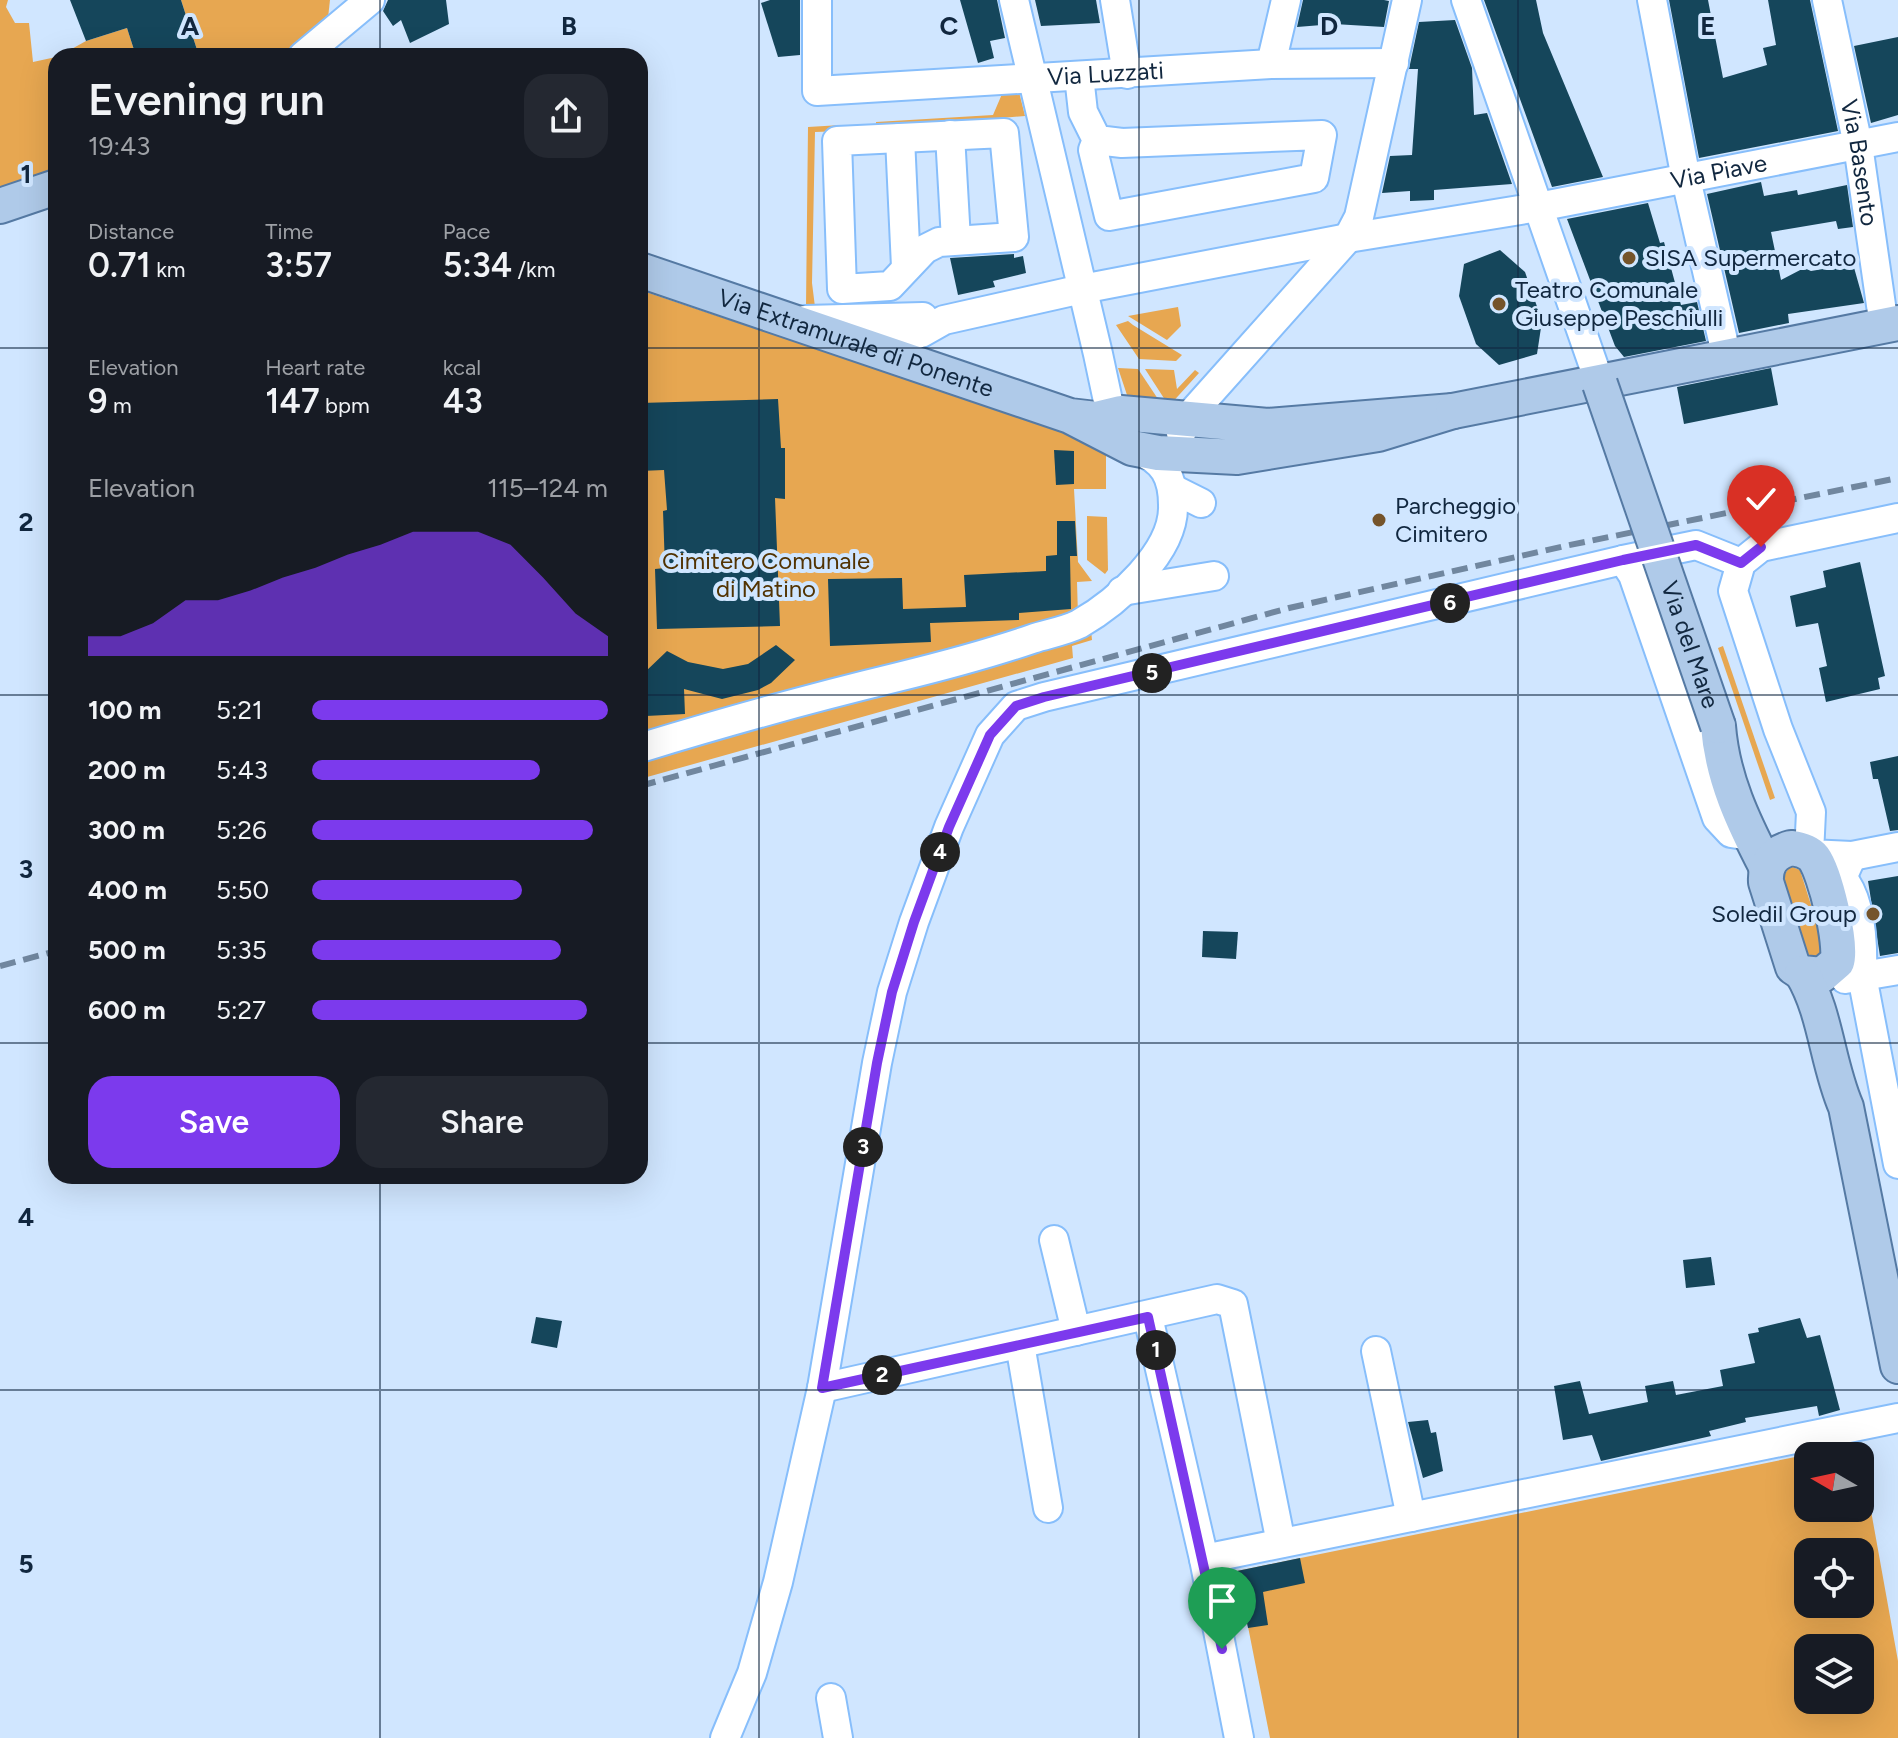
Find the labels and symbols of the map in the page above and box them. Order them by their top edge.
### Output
text: A [181,10,200,42]
text: B [561,10,577,42]
text: C [940,10,959,42]
text: D [1320,10,1338,42]
text: E [1700,10,1716,42]
street label: Via Luzzati [1046,55,1165,91]
street label: Via Basento [1835,97,1884,228]
street label: Via Piave [1668,148,1769,195]
text: 1 [21,158,31,190]
place label: SISA Supermercato [1645,243,1856,272]
marker: SISA Supermercato [1620,249,1638,267]
place label: Teatro Comunale Giuseppe Peschiulli [1515,275,1723,332]
street label: Via Extramurale di Ponente [714,283,998,403]
marker: Teatro Comunale Giuseppe Peschiulli [1490,295,1508,313]
pin [1727,465,1795,547]
place label: Parcheggio Cimitero [1395,491,1516,548]
text: 2 [18,506,34,538]
marker: Parcheggio Cimitero [1370,511,1388,529]
park label: Cimitero Comunale di Matino [662,546,870,603]
street label: Via del Mare [1655,577,1726,712]
pin: 6 [1430,583,1470,623]
pin: 5 [1132,653,1172,693]
pin: 4 [920,832,960,872]
text: 3 [19,853,33,885]
place label: Soledil Group [1711,899,1857,928]
marker: Soledil Group [1864,905,1882,923]
pin: 3 [843,1127,883,1167]
text: 4 [18,1201,34,1233]
pin: 1 [1136,1330,1176,1370]
pin: 2 [862,1355,902,1395]
north arrow [1794,1442,1874,1522]
text: 5 [18,1548,34,1580]
pin [1188,1567,1256,1649]

